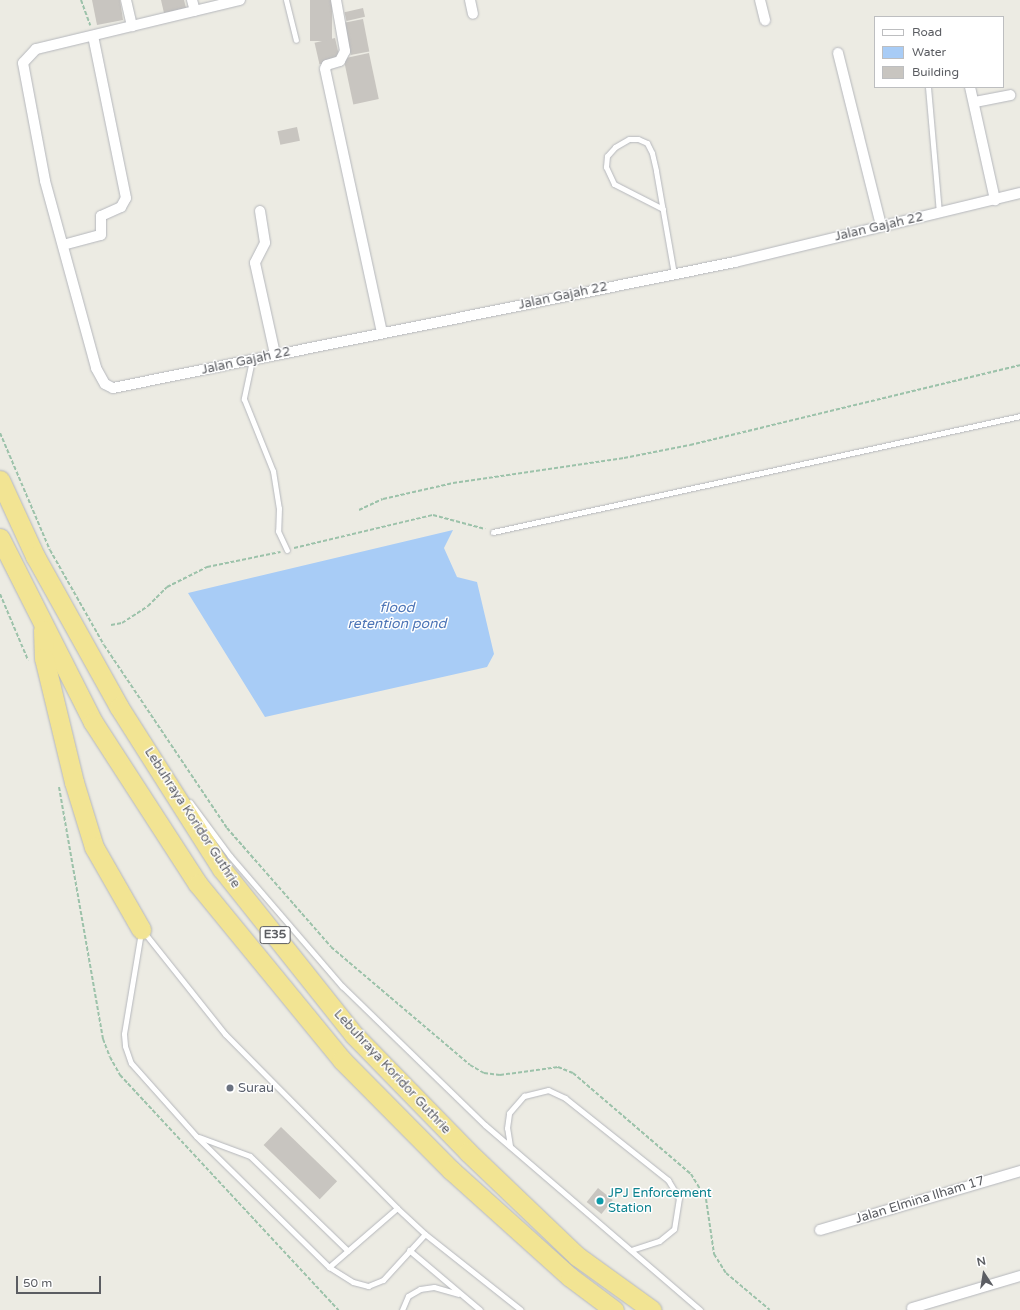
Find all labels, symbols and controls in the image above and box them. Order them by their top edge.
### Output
legend [874,16,1004,88]
text: Road [912,25,942,39]
text: Water [912,45,946,59]
text: Building [912,65,959,79]
street label: Jalan Gajah 22 [833,209,925,245]
street label: Jalan Gajah 22 [517,279,609,313]
street label: Jalan Gajah 22 [200,344,292,378]
water label: flood retention pond [348,600,446,632]
street label: Lebuhraya Koridor Guthrie [141,745,243,891]
road number: E35 [259,925,291,945]
street label: Lebuhraya Koridor Guthrie [330,1007,454,1137]
place label: Surau [238,1080,274,1096]
marker: Surau [225,1083,235,1093]
street label: Jalan Elmina Ilham 17 [854,1173,986,1227]
place label: JPJ Enforcement Station [608,1186,712,1217]
marker: JPJ Enforcement Station [595,1196,605,1206]
north arrow [964,1254,1004,1294]
text: N [976,1254,987,1269]
scale bar [18,1268,103,1294]
text: 50 m [23,1276,52,1290]

